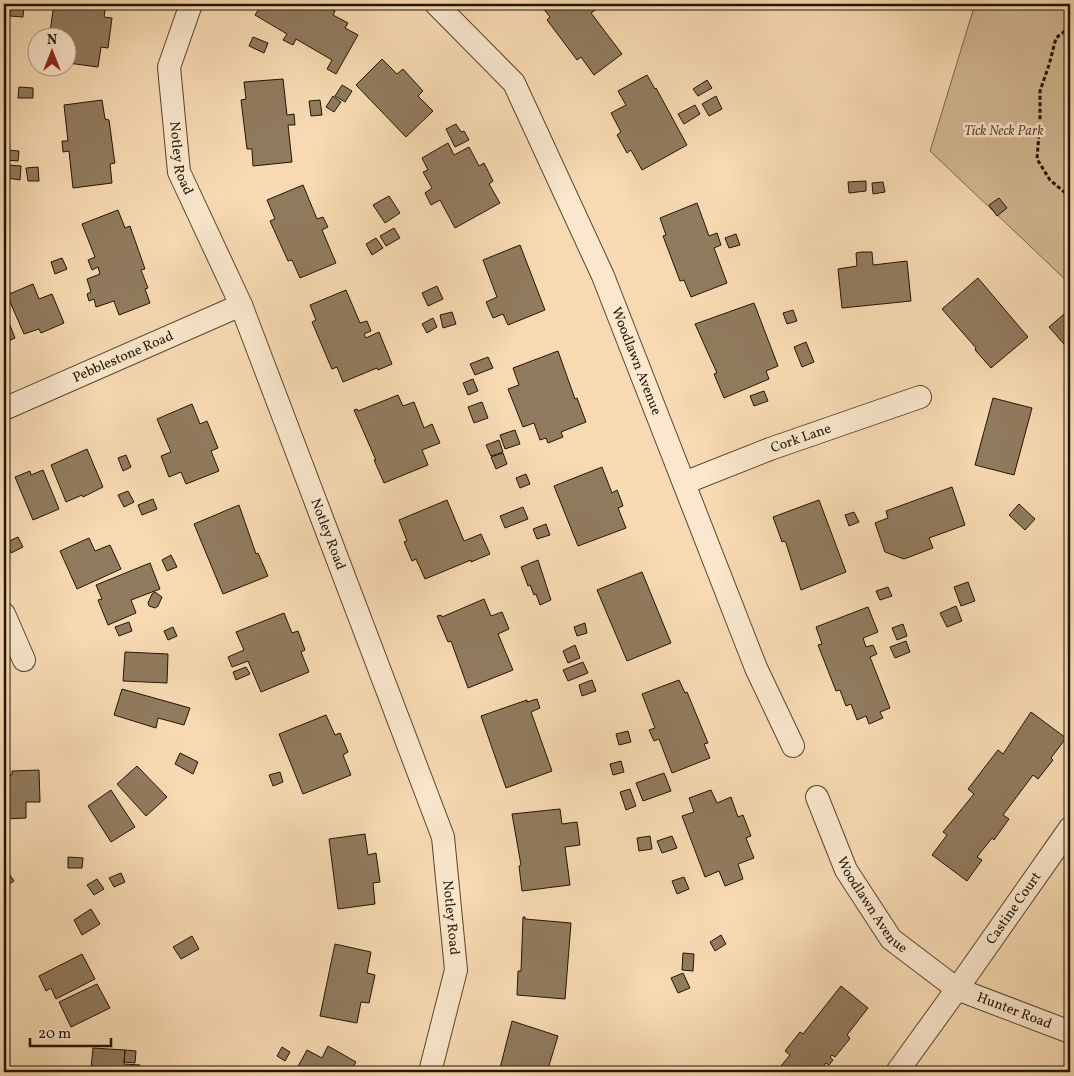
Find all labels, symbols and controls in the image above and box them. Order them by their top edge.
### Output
north arrow [28,28,78,78]
text: N [47,31,57,50]
street label: Notley Road [165,121,198,198]
park label: Tick Neck Park [964,122,1044,141]
street label: Woodlawn Avenue [607,304,666,418]
street label: Pebblestone Road [70,326,176,387]
street label: Cork Lane [768,419,834,458]
street label: Notley Road [306,496,350,573]
street label: Woodlawn Avenue [832,854,912,958]
street label: Castine Court [982,868,1046,948]
street label: Notley Road [438,879,464,956]
street label: Hunter Road [974,988,1054,1034]
scale bar [30,1016,111,1048]
text: 20 m [38,1024,71,1045]

